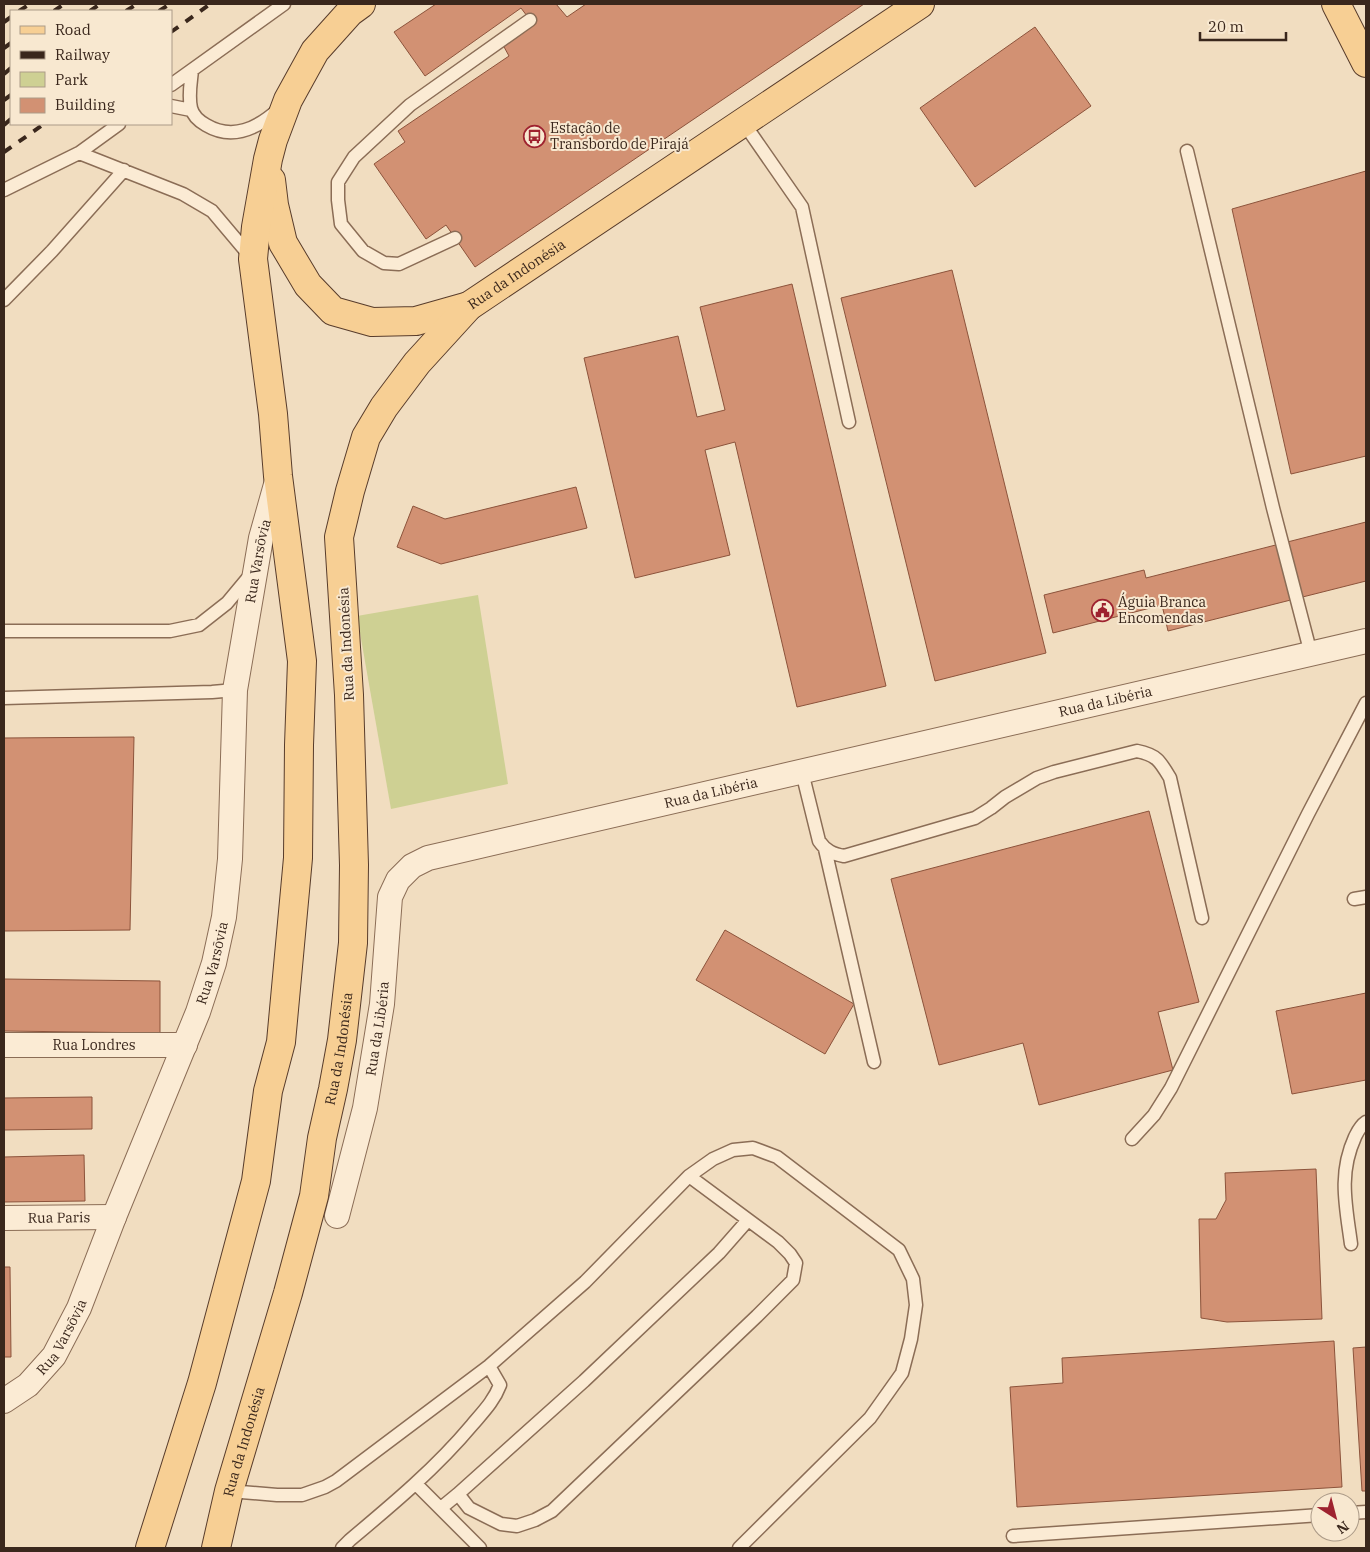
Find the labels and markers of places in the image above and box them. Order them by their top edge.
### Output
place label: Estação de Transbordo de Pirajá [550,119,689,153]
bus stop icon: Estação de Transbordo de Pirajá [522,124,546,148]
place label: Águia Branca Encomendas [1118,592,1207,627]
public building icon: Águia Branca Encomendas [1090,598,1114,622]

